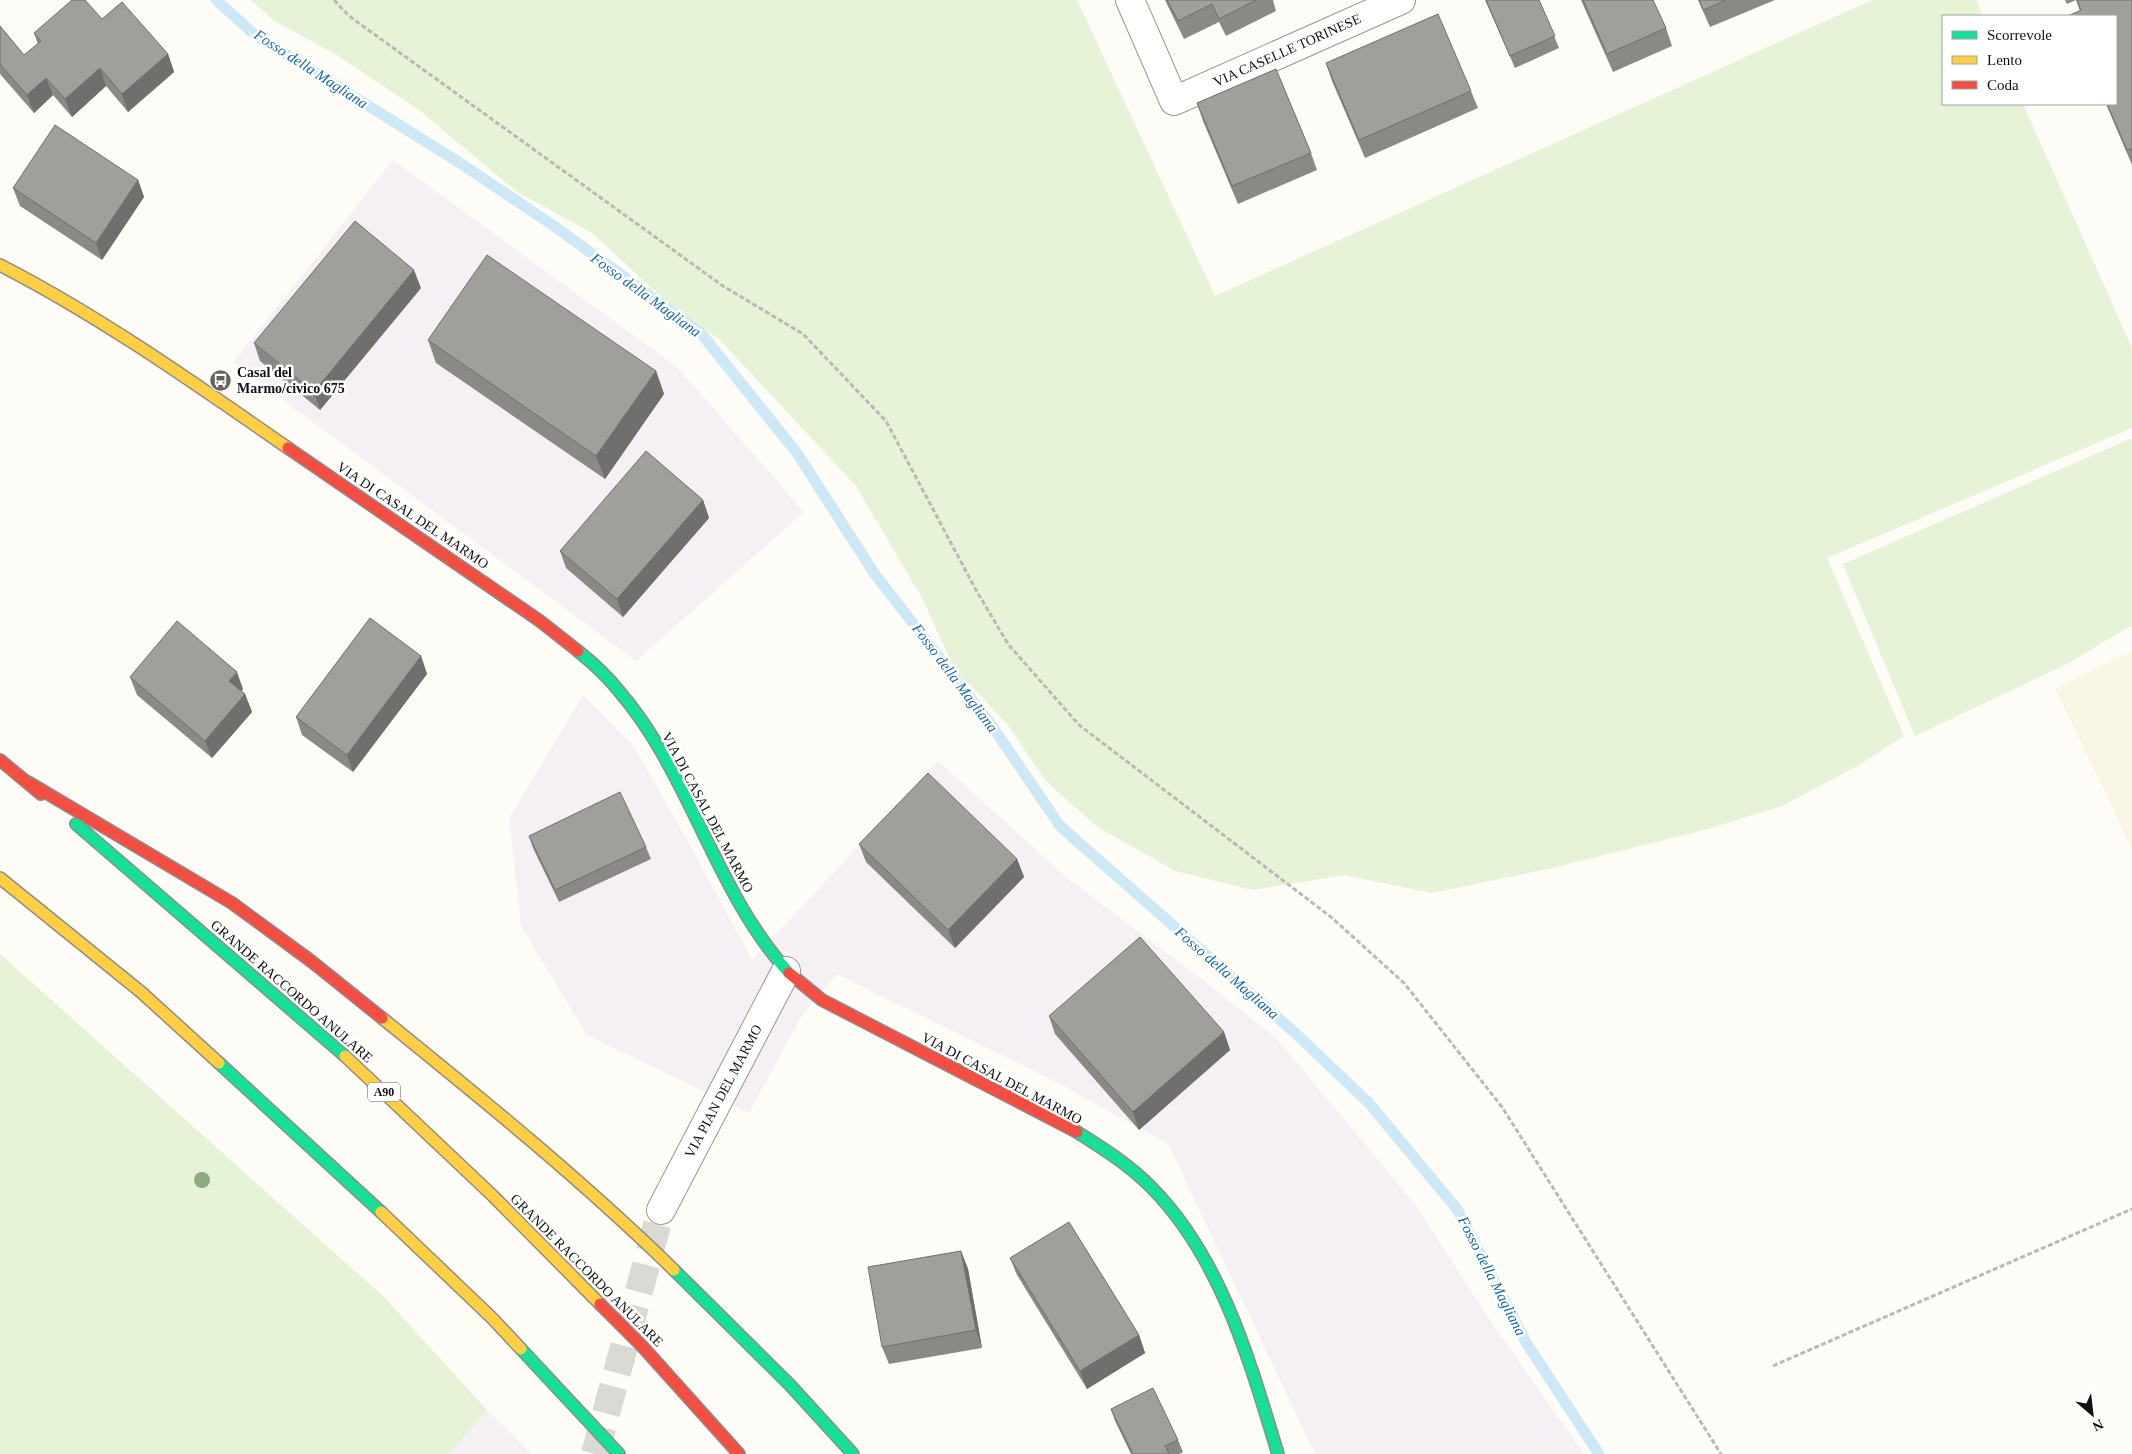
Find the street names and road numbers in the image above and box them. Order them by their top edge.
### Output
street label: VIA CASELLE TORINESE [1211,11,1363,90]
street label: VIA DI CASAL DEL MARMO [334,459,491,572]
street label: VIA DI CASAL DEL MARMO [659,730,756,895]
street label: GRANDE RACCORDO ANULARE [208,917,376,1066]
street label: VIA PIAN DEL MARMO [682,1022,765,1160]
street label: VIA DI CASAL DEL MARMO [919,1030,1084,1127]
road number: A90 [368,1082,400,1102]
street label: GRANDE RACCORDO ANULARE [507,1191,666,1350]

